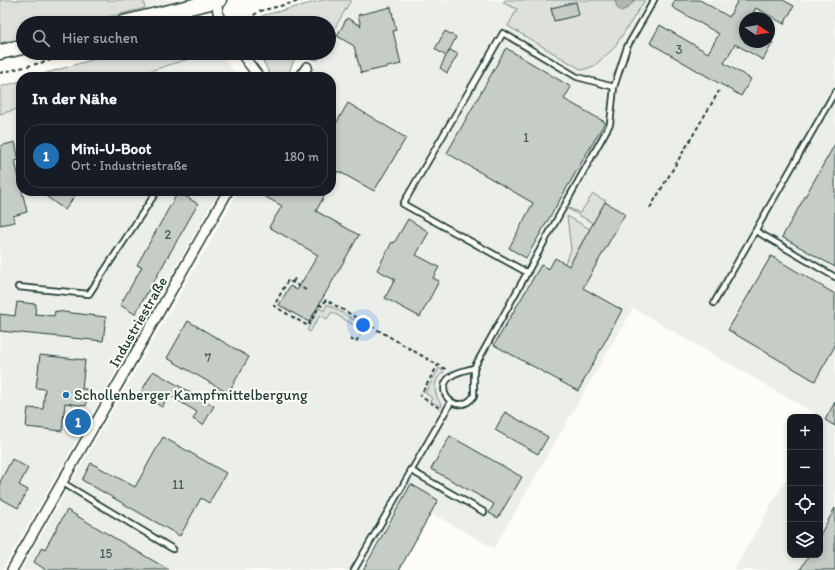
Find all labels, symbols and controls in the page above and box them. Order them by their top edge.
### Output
north arrow [739,12,775,48]
search box [16,16,336,60]
icon: search [30,27,52,49]
text: Hier suchen [62,29,138,47]
house number: 3 [675,42,683,57]
text: In der Nähe [32,88,117,108]
house number: 1 [523,130,529,145]
text: Mini-U-Boot [71,140,151,158]
text: 1 [43,149,49,164]
text: 180 m [284,149,319,164]
text: Ort · Industriestraße [71,158,188,173]
house number: 2 [165,227,172,242]
street label: Industriestraße [105,273,171,371]
your location [353,315,373,335]
house number: 7 [205,350,212,365]
place label: Schollenberger Kampfmittelbergung [74,386,308,404]
marker: Schollenberger Kampfmittelbergung [61,390,71,400]
pin: 1 [65,407,91,437]
map controls [787,414,823,558]
button: + [787,414,823,450]
button: − [787,450,823,486]
house number: 11 [172,477,184,492]
button: locate [787,486,823,522]
button: layers [787,522,823,558]
house number: 15 [100,546,113,561]

